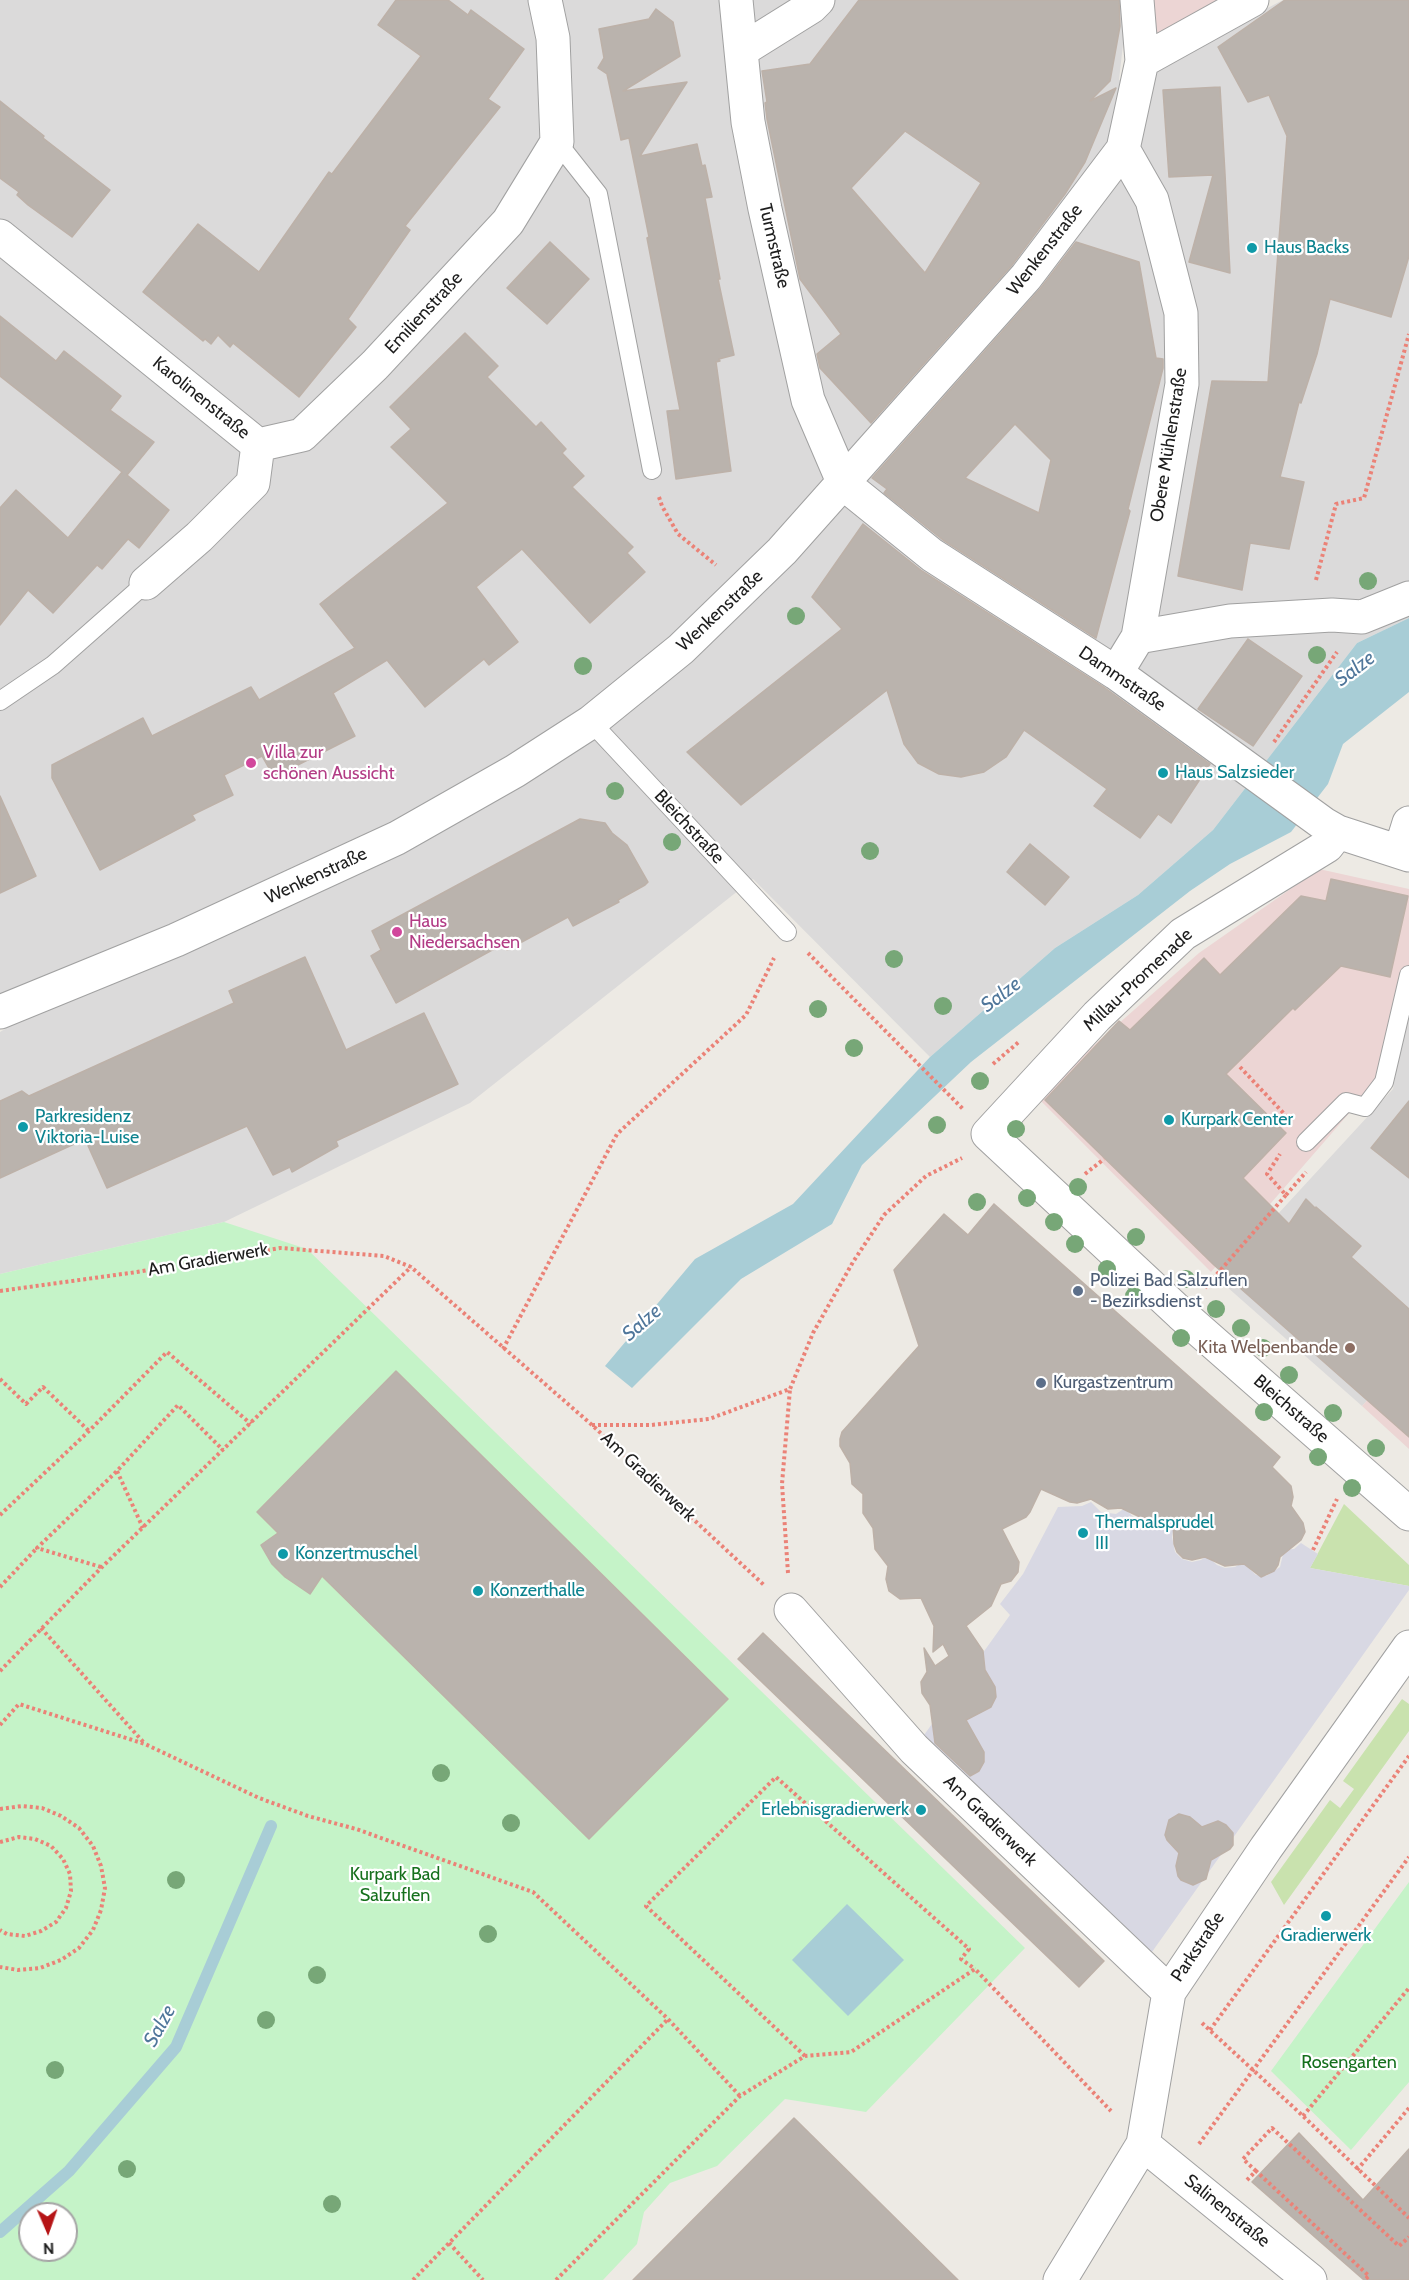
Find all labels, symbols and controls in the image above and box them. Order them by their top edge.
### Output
street label: Wenkenstraße [1003,200,1087,300]
street label: Turmstraße [754,202,794,290]
place label: Haus Backs [1264,237,1349,259]
marker: Haus Backs [1245,241,1259,255]
street label: Emilienstraße [381,268,467,358]
street label: Karolinenstraße [148,352,254,444]
street label: Obere Mühlenstraße [1146,366,1192,524]
street label: Wenkenstraße [672,566,768,656]
street label: Dammstraße [1074,642,1170,716]
water label: Salze [1330,646,1380,692]
place label: Villa zur schönen Aussicht [263,742,395,784]
marker: Villa zur schönen Aussicht [244,756,258,770]
place label: Haus Salzsieder [1175,762,1294,784]
marker: Haus Salzsieder [1156,766,1170,780]
street label: Bleichstraße [649,786,729,868]
street label: Wenkenstraße [262,843,370,909]
place label: Haus Niedersachsen [409,911,520,954]
street label: Millau-Promenade [1079,924,1197,1036]
marker: Haus Niedersachsen [390,925,404,939]
water label: Salze [976,972,1026,1018]
place label: Parkresidenz Viktoria-Luise [35,1106,139,1148]
place label: Kurpark Center [1181,1109,1293,1131]
marker: Kurpark Center [1162,1113,1176,1127]
marker: Parkresidenz Viktoria-Luise [16,1120,30,1134]
street label: Am Gradierwerk [146,1239,270,1281]
place label: Polizei Bad Salzuflen - Bezirksdienst [1090,1270,1248,1312]
marker: Polizei Bad Salzuflen - Bezirksdienst [1071,1284,1085,1298]
water label: Salze [618,1300,666,1346]
place label: Kita Welpenbande [1198,1337,1338,1359]
marker: Kita Welpenbande [1343,1341,1357,1355]
street label: Bleichstraße [1249,1370,1333,1448]
place label: Kurgastzentrum [1053,1372,1173,1394]
marker: Kurgastzentrum [1034,1376,1048,1390]
street label: Am Gradierwerk [596,1428,700,1526]
place label: Thermalsprudel III [1095,1512,1214,1555]
marker: Thermalsprudel III [1076,1526,1090,1540]
place label: Konzertmuschel [295,1543,418,1565]
marker: Konzertmuschel [276,1547,290,1561]
place label: Konzerthalle [490,1580,585,1602]
marker: Konzerthalle [471,1584,485,1598]
street label: Am Gradierwerk [939,1771,1041,1871]
place label: Erlebnisgradierwerk [761,1799,909,1821]
marker: Erlebnisgradierwerk [914,1803,928,1817]
park label: Kurpark Bad Salzuflen [350,1864,440,1906]
street label: Parkstraße [1167,1908,1229,1986]
marker: Gradierwerk [1319,1909,1333,1923]
place label: Gradierwerk [1281,1925,1371,1947]
water label: Salze [139,2001,181,2051]
park label: Rosengarten [1301,2052,1397,2074]
street label: Salinenstraße [1180,2170,1274,2252]
north arrow [18,2202,78,2262]
text: N [43,2239,55,2258]

